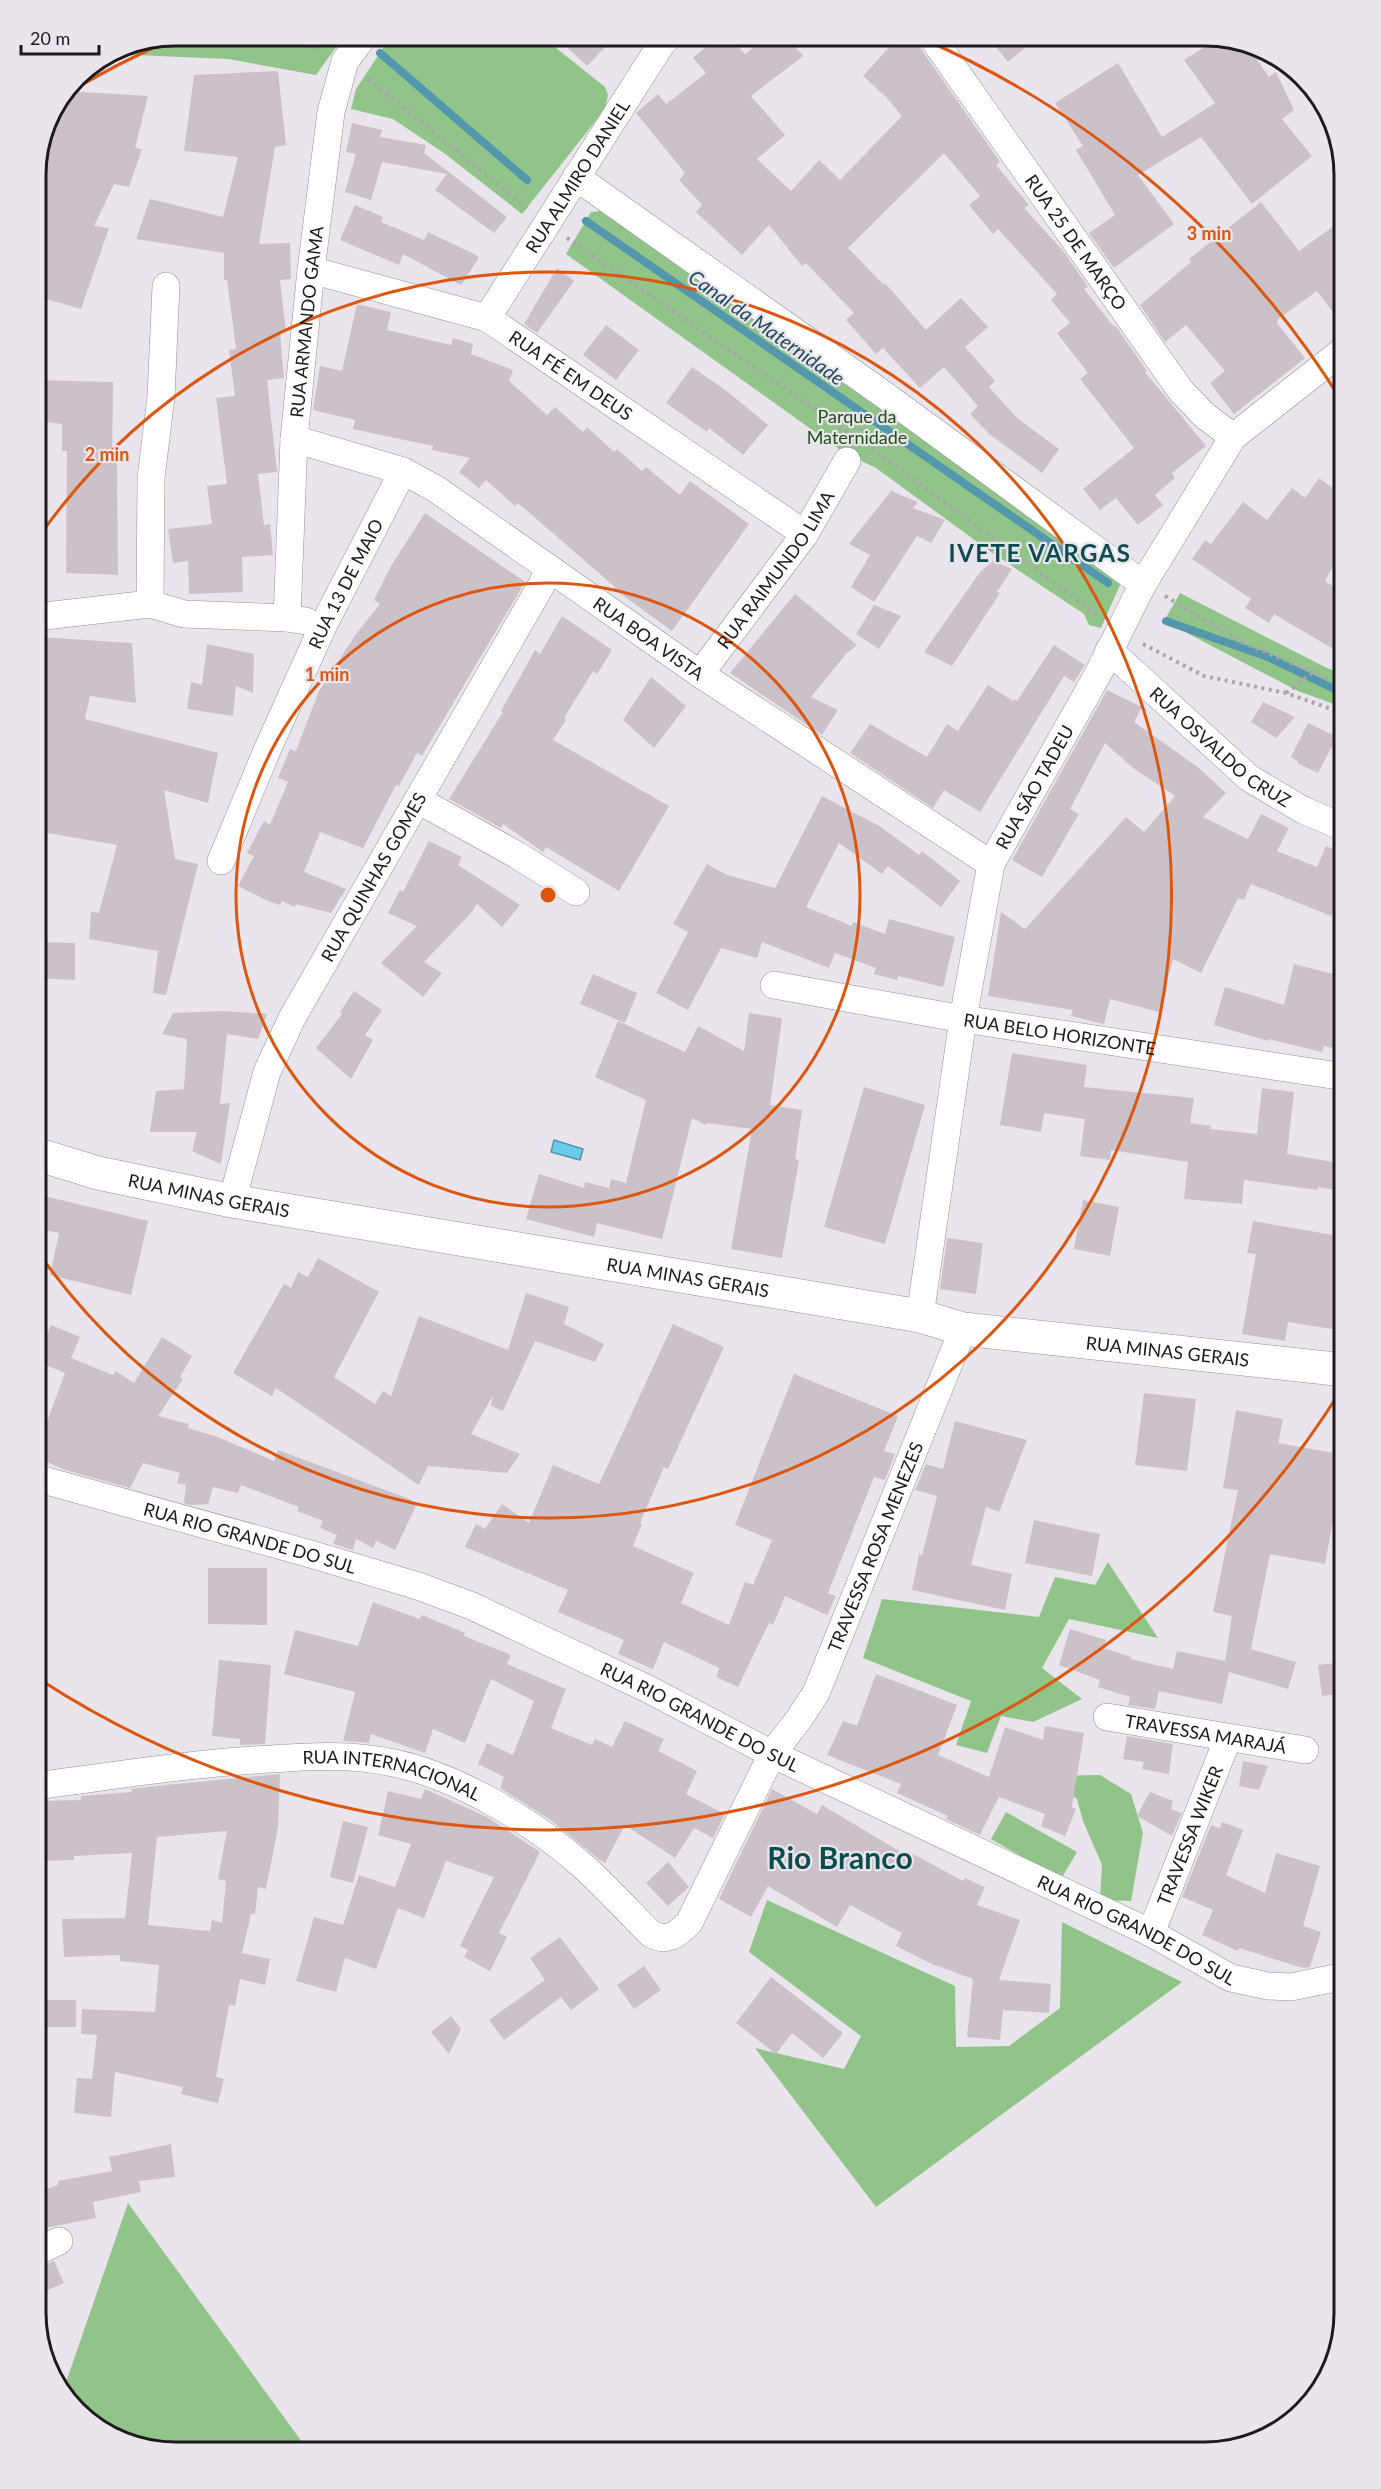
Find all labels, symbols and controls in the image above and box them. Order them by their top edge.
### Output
scale bar [21,18,99,56]
text: 20 m [30,27,70,49]
street label: RUA ALMIRO DANIEL [520,96,634,257]
street label: RUA 25 DE MARÇO [1021,170,1131,314]
text: 3 min [1187,222,1231,244]
street label: RUA ARMANDO GAMA [285,224,328,419]
water label: Canal da Maternidade [684,264,850,390]
street label: RUA FÉ EM DEUS [505,325,637,425]
park label: Parque da Maternidade [807,405,907,448]
text: 2 min [85,443,129,465]
street label: RUA RAIMUNDO LIMA [712,486,839,653]
street label: RUA 13 DE MAIO [303,515,387,652]
district label: IVETE VARGAS [949,538,1131,567]
street label: RUA BOA VISTA [589,592,709,685]
text: 1 min [305,663,349,685]
street label: RUA OSVALDO CRUZ [1145,682,1295,811]
street label: RUA SÃO TADEU [991,721,1078,853]
street label: RUA QUINHAS GOMES [316,788,431,965]
centre of rings [538,885,558,905]
street label: RUA BELO HORIZONTE [962,1008,1158,1059]
street label: RUA MINAS GERAIS [126,1169,291,1221]
street label: RUA MINAS GERAIS [605,1253,771,1302]
street label: RUA MINAS GERAIS [1085,1331,1250,1371]
street label: TRAVESSA ROSA MENEZES [823,1439,927,1655]
street label: RUA RIO GRANDE DO SUL [141,1497,359,1578]
street label: RUA RIO GRANDE DO SUL [597,1657,803,1776]
street label: TRAVESSA MARAJÁ [1123,1709,1289,1758]
street label: RUA INTERNACIONAL [302,1745,485,1805]
street label: TRAVESSA WIKER [1152,1762,1227,1908]
district label: Rio Branco [767,1839,913,1875]
street label: RUA RIO GRANDE DO SUL [1034,1870,1240,1989]

